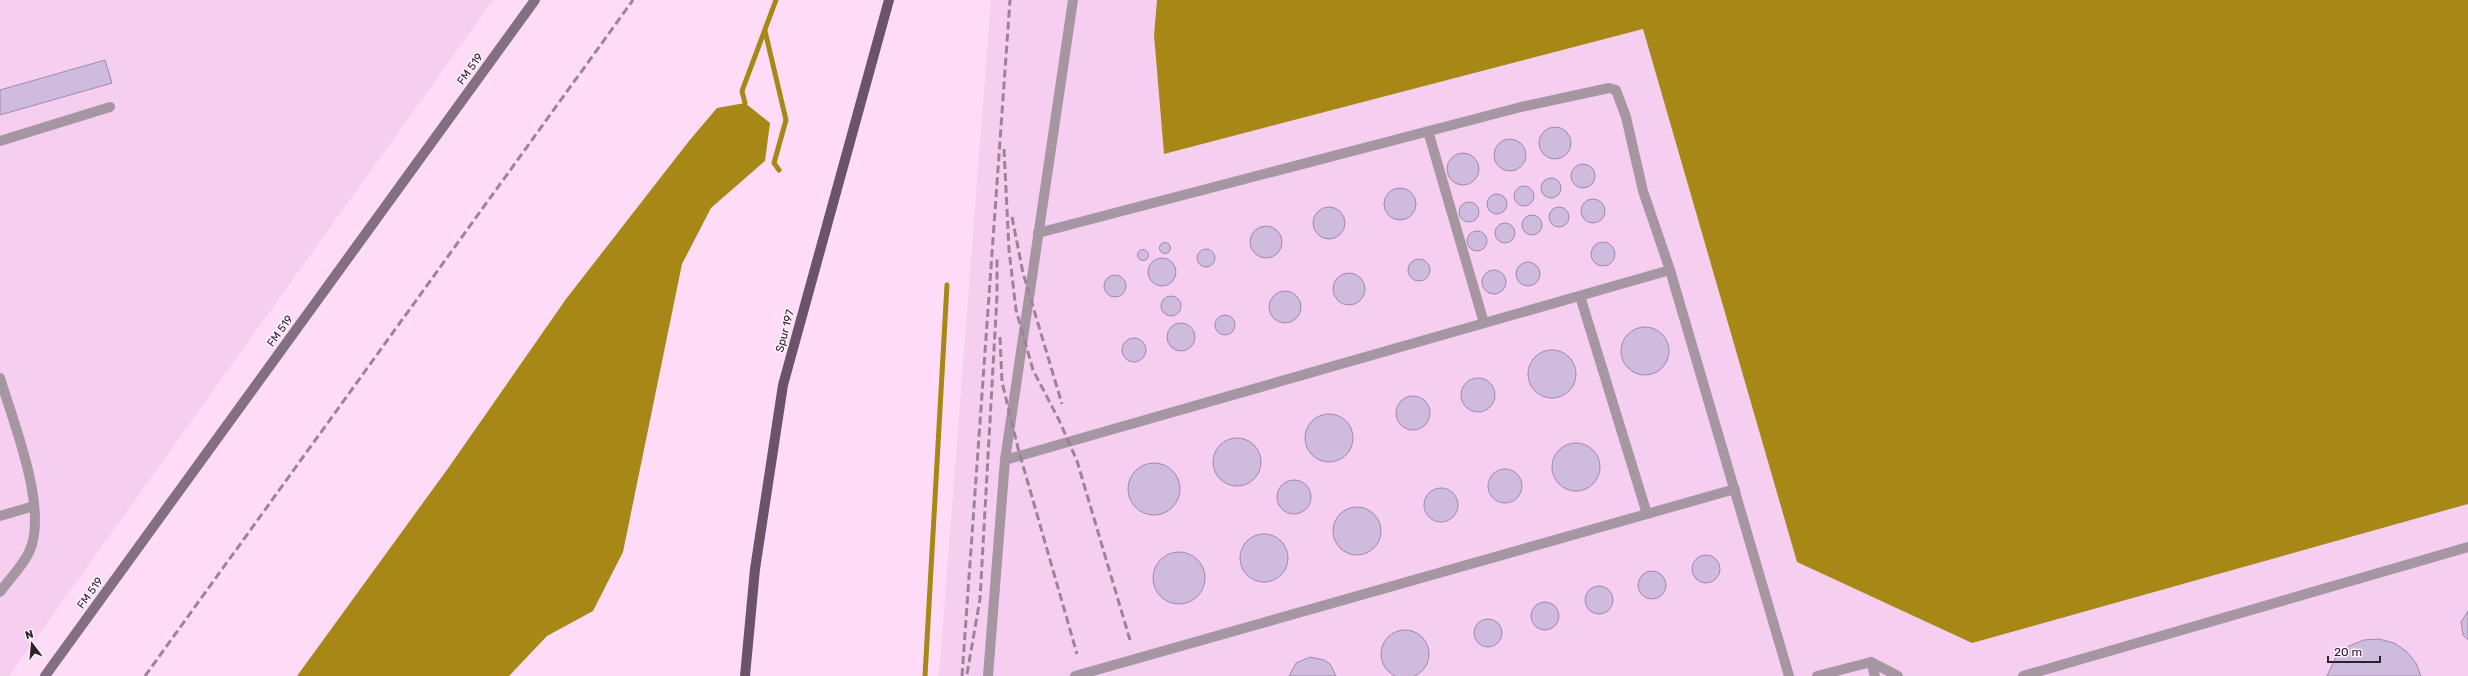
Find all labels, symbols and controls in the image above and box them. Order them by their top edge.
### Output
street label: FM 519 [454,51,486,87]
street label: Spur 197 [773,308,797,354]
street label: FM 519 [264,313,296,349]
street label: FM 519 [74,575,106,611]
north arrow [12,624,52,664]
text: N [24,628,35,642]
scale bar [2328,638,2380,664]
text: 20 m [2334,645,2362,659]

